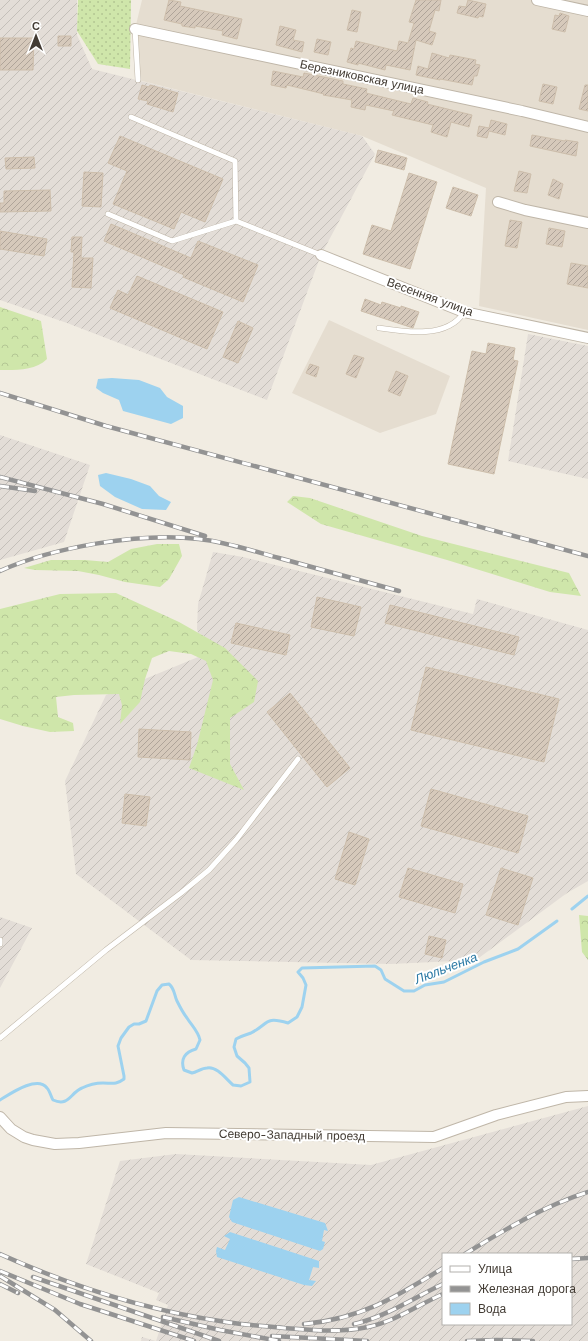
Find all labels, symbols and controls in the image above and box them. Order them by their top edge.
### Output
north arrow [16,16,56,56]
text: С [32,20,40,33]
street label: Березниковская улица [299,57,426,97]
street label: Весенняя улица [385,275,475,319]
water label: Люльченка [412,949,479,987]
street label: Северо-Западный проезд [219,1127,365,1143]
legend [442,1253,572,1325]
text: Улица [478,1262,512,1276]
text: Железная дорога [478,1282,576,1296]
text: Вода [478,1302,506,1316]

